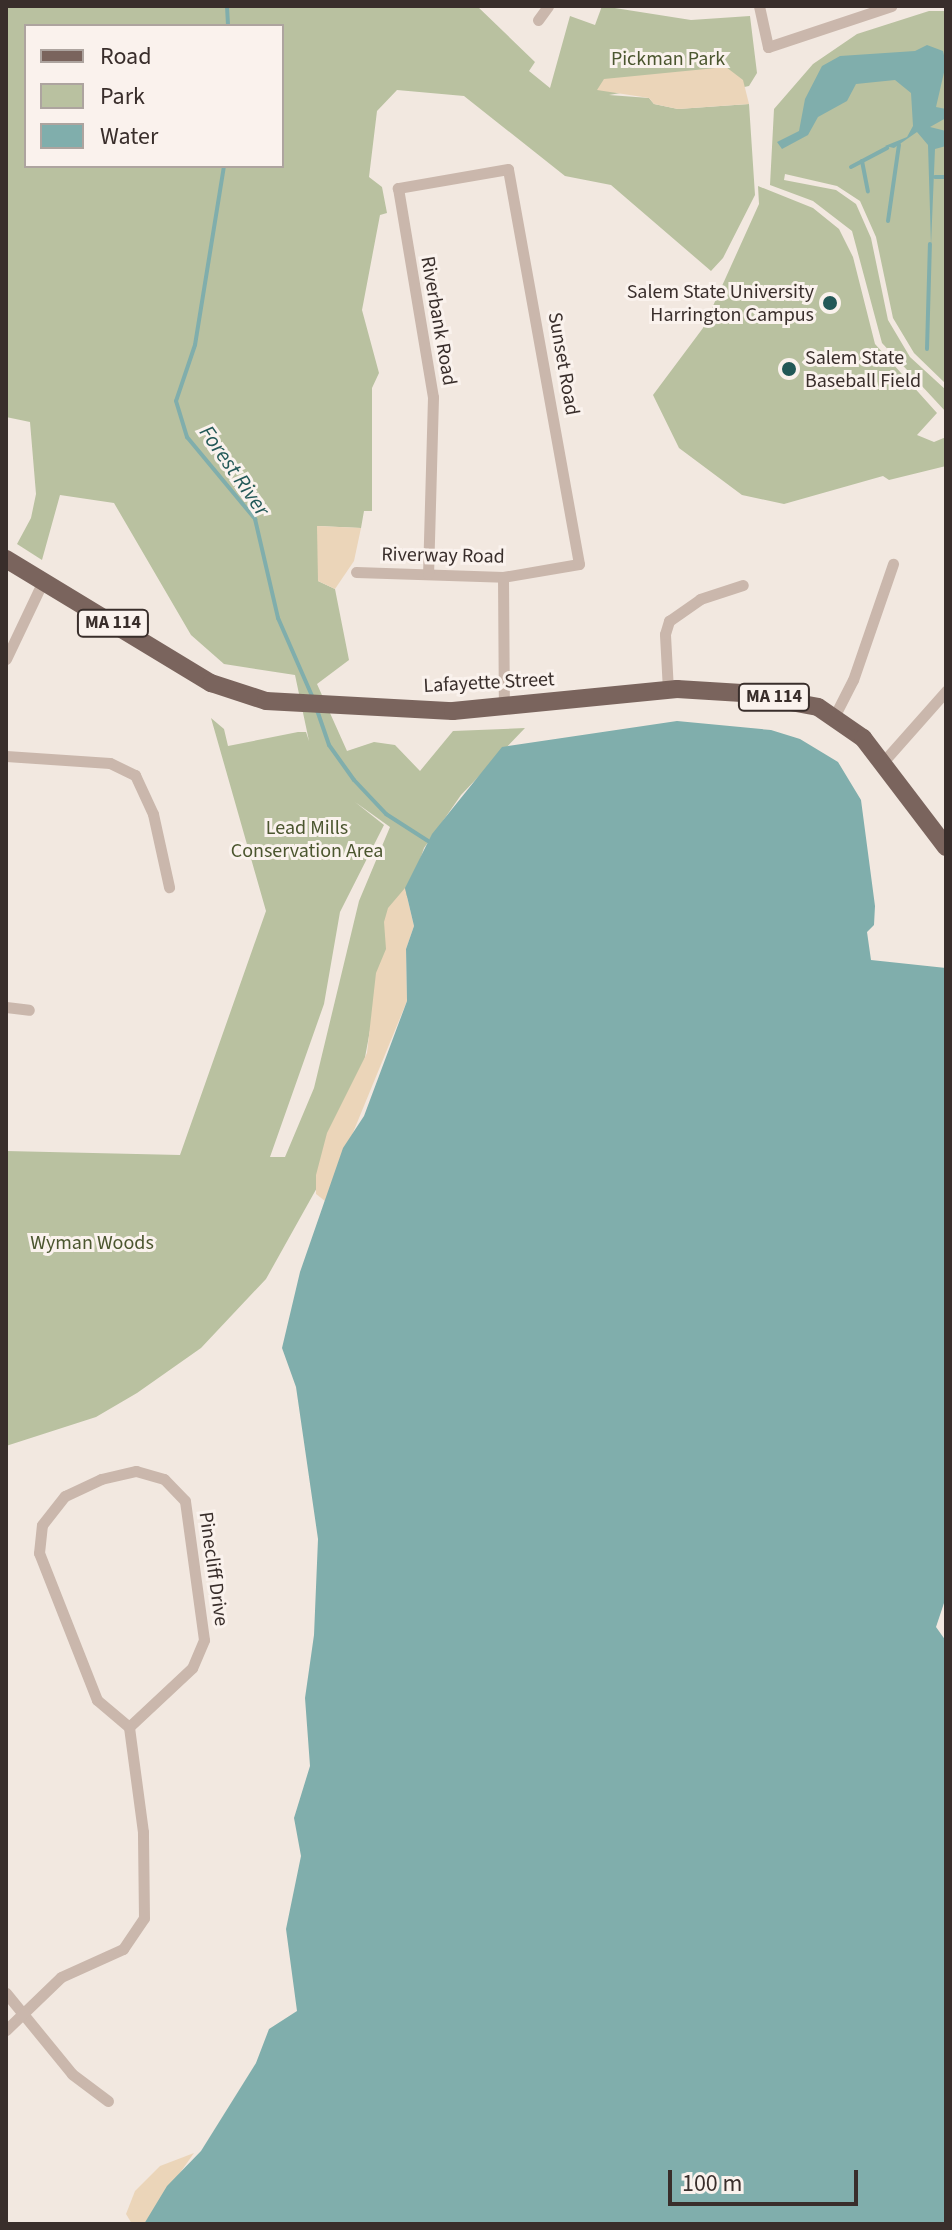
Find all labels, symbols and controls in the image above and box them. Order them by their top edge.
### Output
legend [24,24,284,168]
text: Road [100,39,152,74]
park label: Pickman Park [611,47,725,71]
text: Park [100,79,145,114]
text: Water [100,119,158,154]
street label: Riverbank Road [415,254,461,388]
place label: Salem State University Harrington Campus [627,280,814,327]
marker: Salem State University Harrington Campus [821,294,839,312]
street label: Sunset Road [542,311,584,417]
place label: Salem State Baseball Field [805,346,921,393]
marker: Salem State Baseball Field [780,360,798,378]
water label: Forest River [193,420,275,522]
street label: Riverway Road [381,543,505,569]
road number: MA 114 [75,609,151,637]
street label: Lafayette Street [423,668,555,698]
road number: MA 114 [736,683,812,711]
park label: Lead Mills Conservation Area [231,816,383,863]
park label: Wyman Woods [30,1231,154,1255]
street label: Pinecliff Drive [193,1510,233,1628]
scale bar [672,2154,862,2204]
text: 100 m [682,2166,742,2201]

